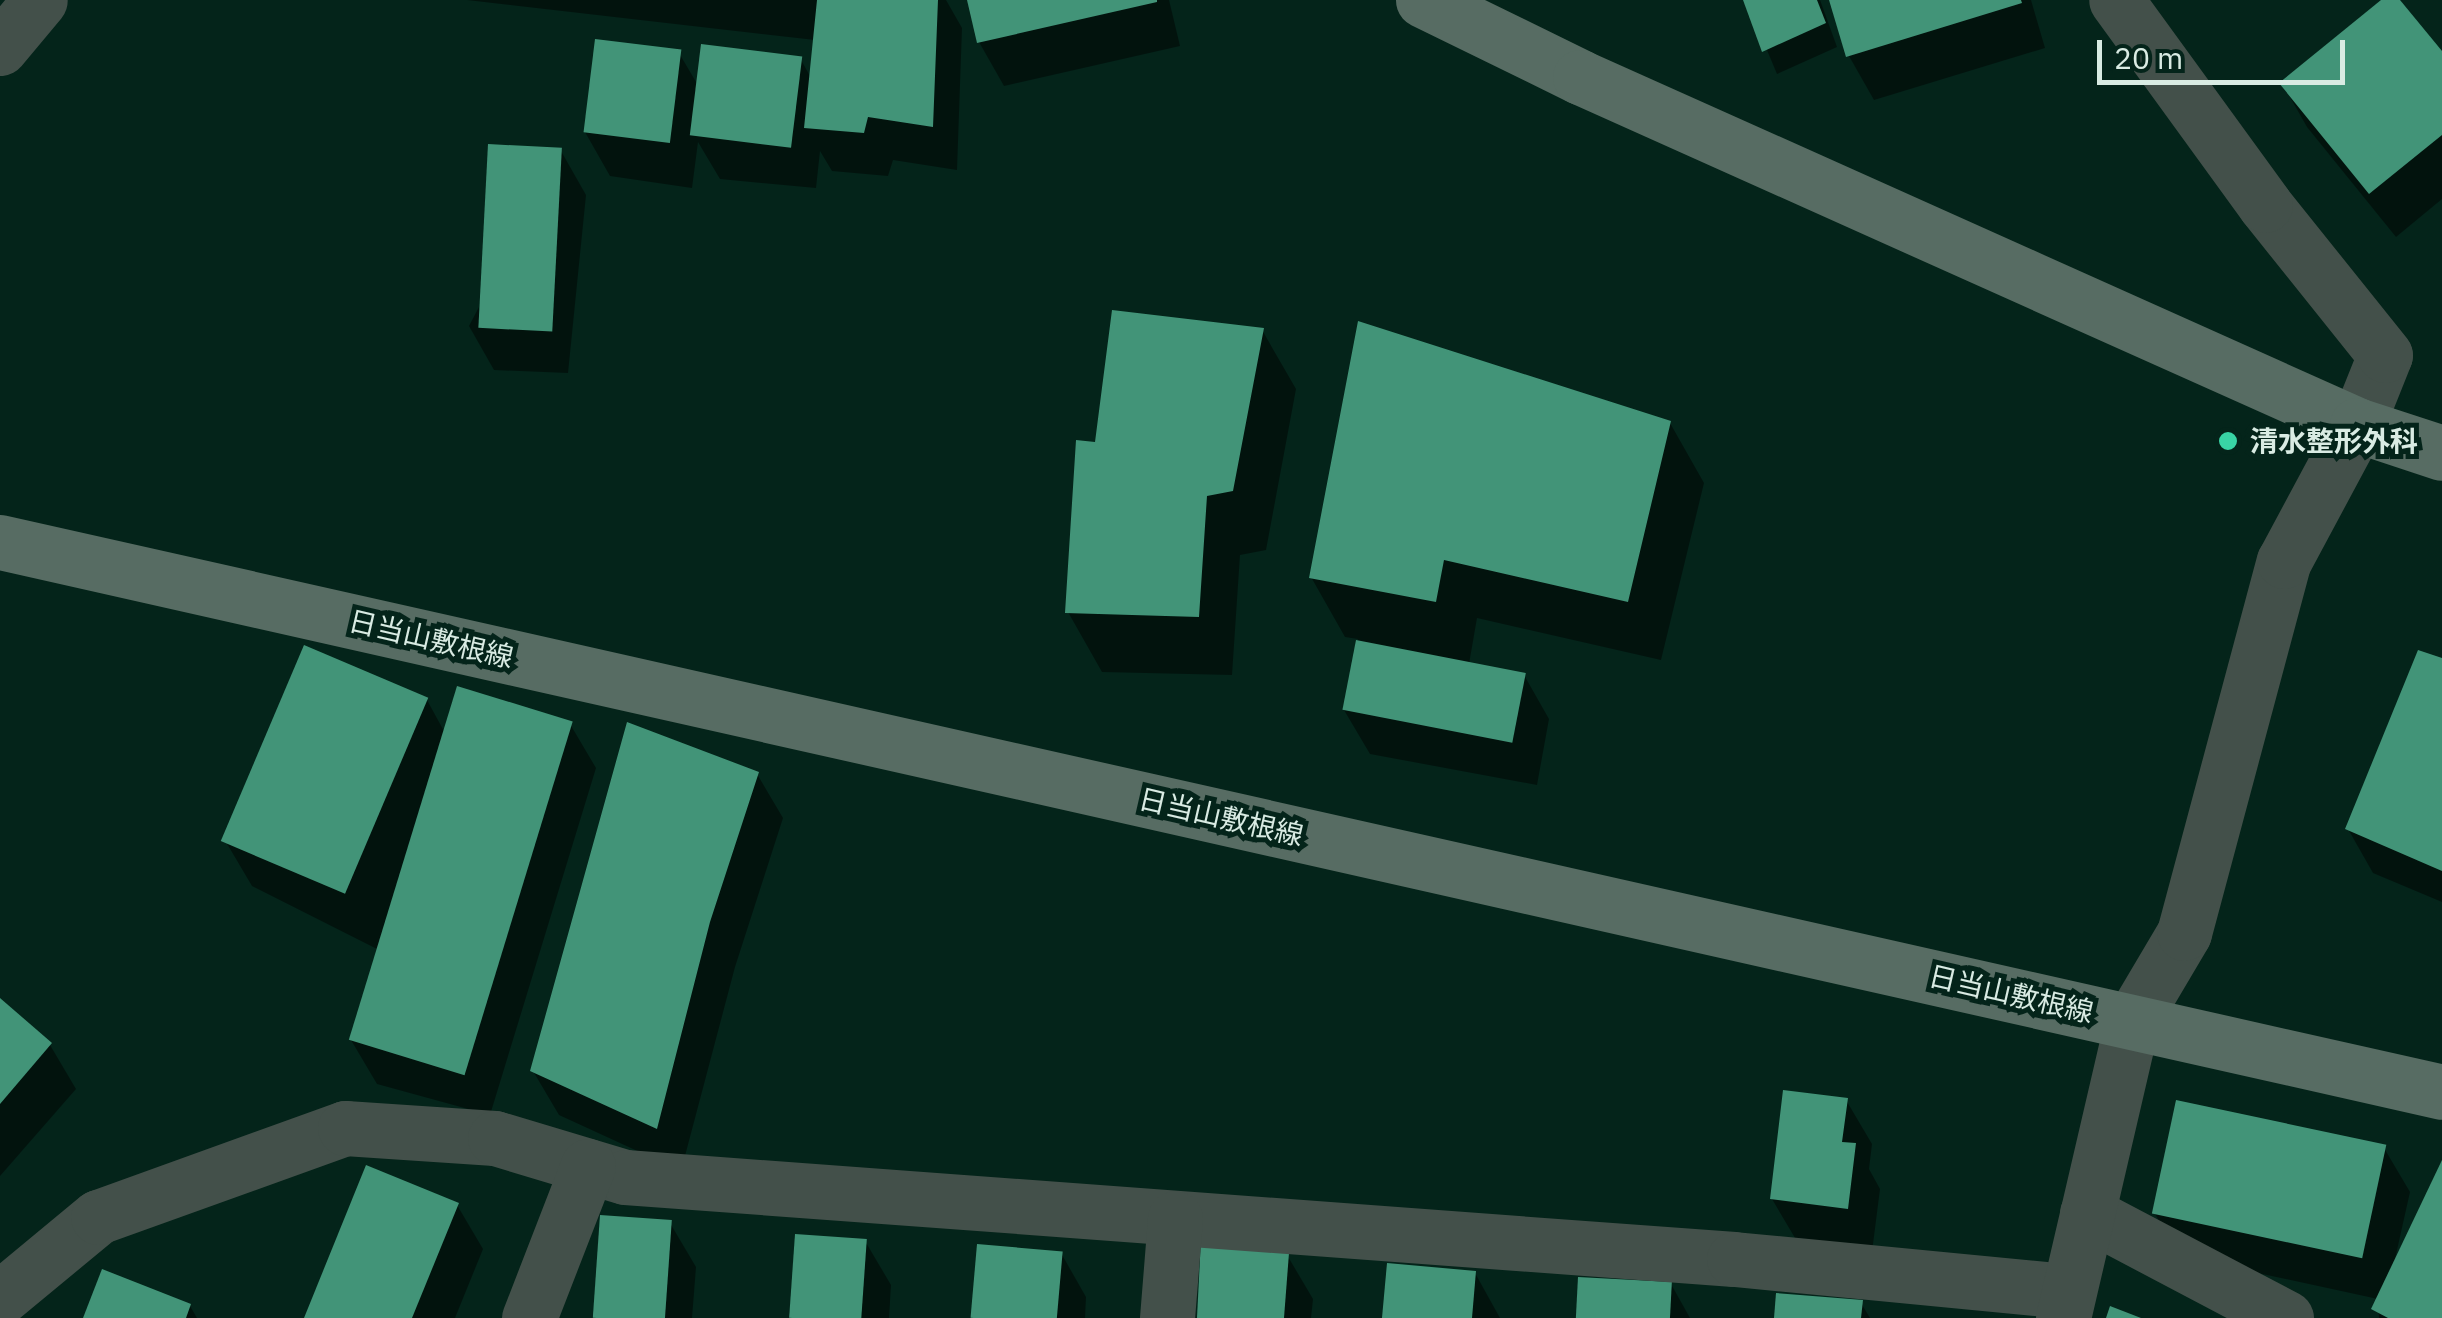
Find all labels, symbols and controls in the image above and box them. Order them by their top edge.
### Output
scale bar [2102,20,2350,82]
text: 20 m [2114,38,2183,77]
place label: 清水整形外科 [2250,424,2418,458]
marker: 清水整形外科 [2215,428,2241,454]
street label: 日当山敷根線 [345,604,517,674]
street label: 日当山敷根線 [1135,782,1307,852]
street label: 日当山敷根線 [1925,959,2097,1029]

